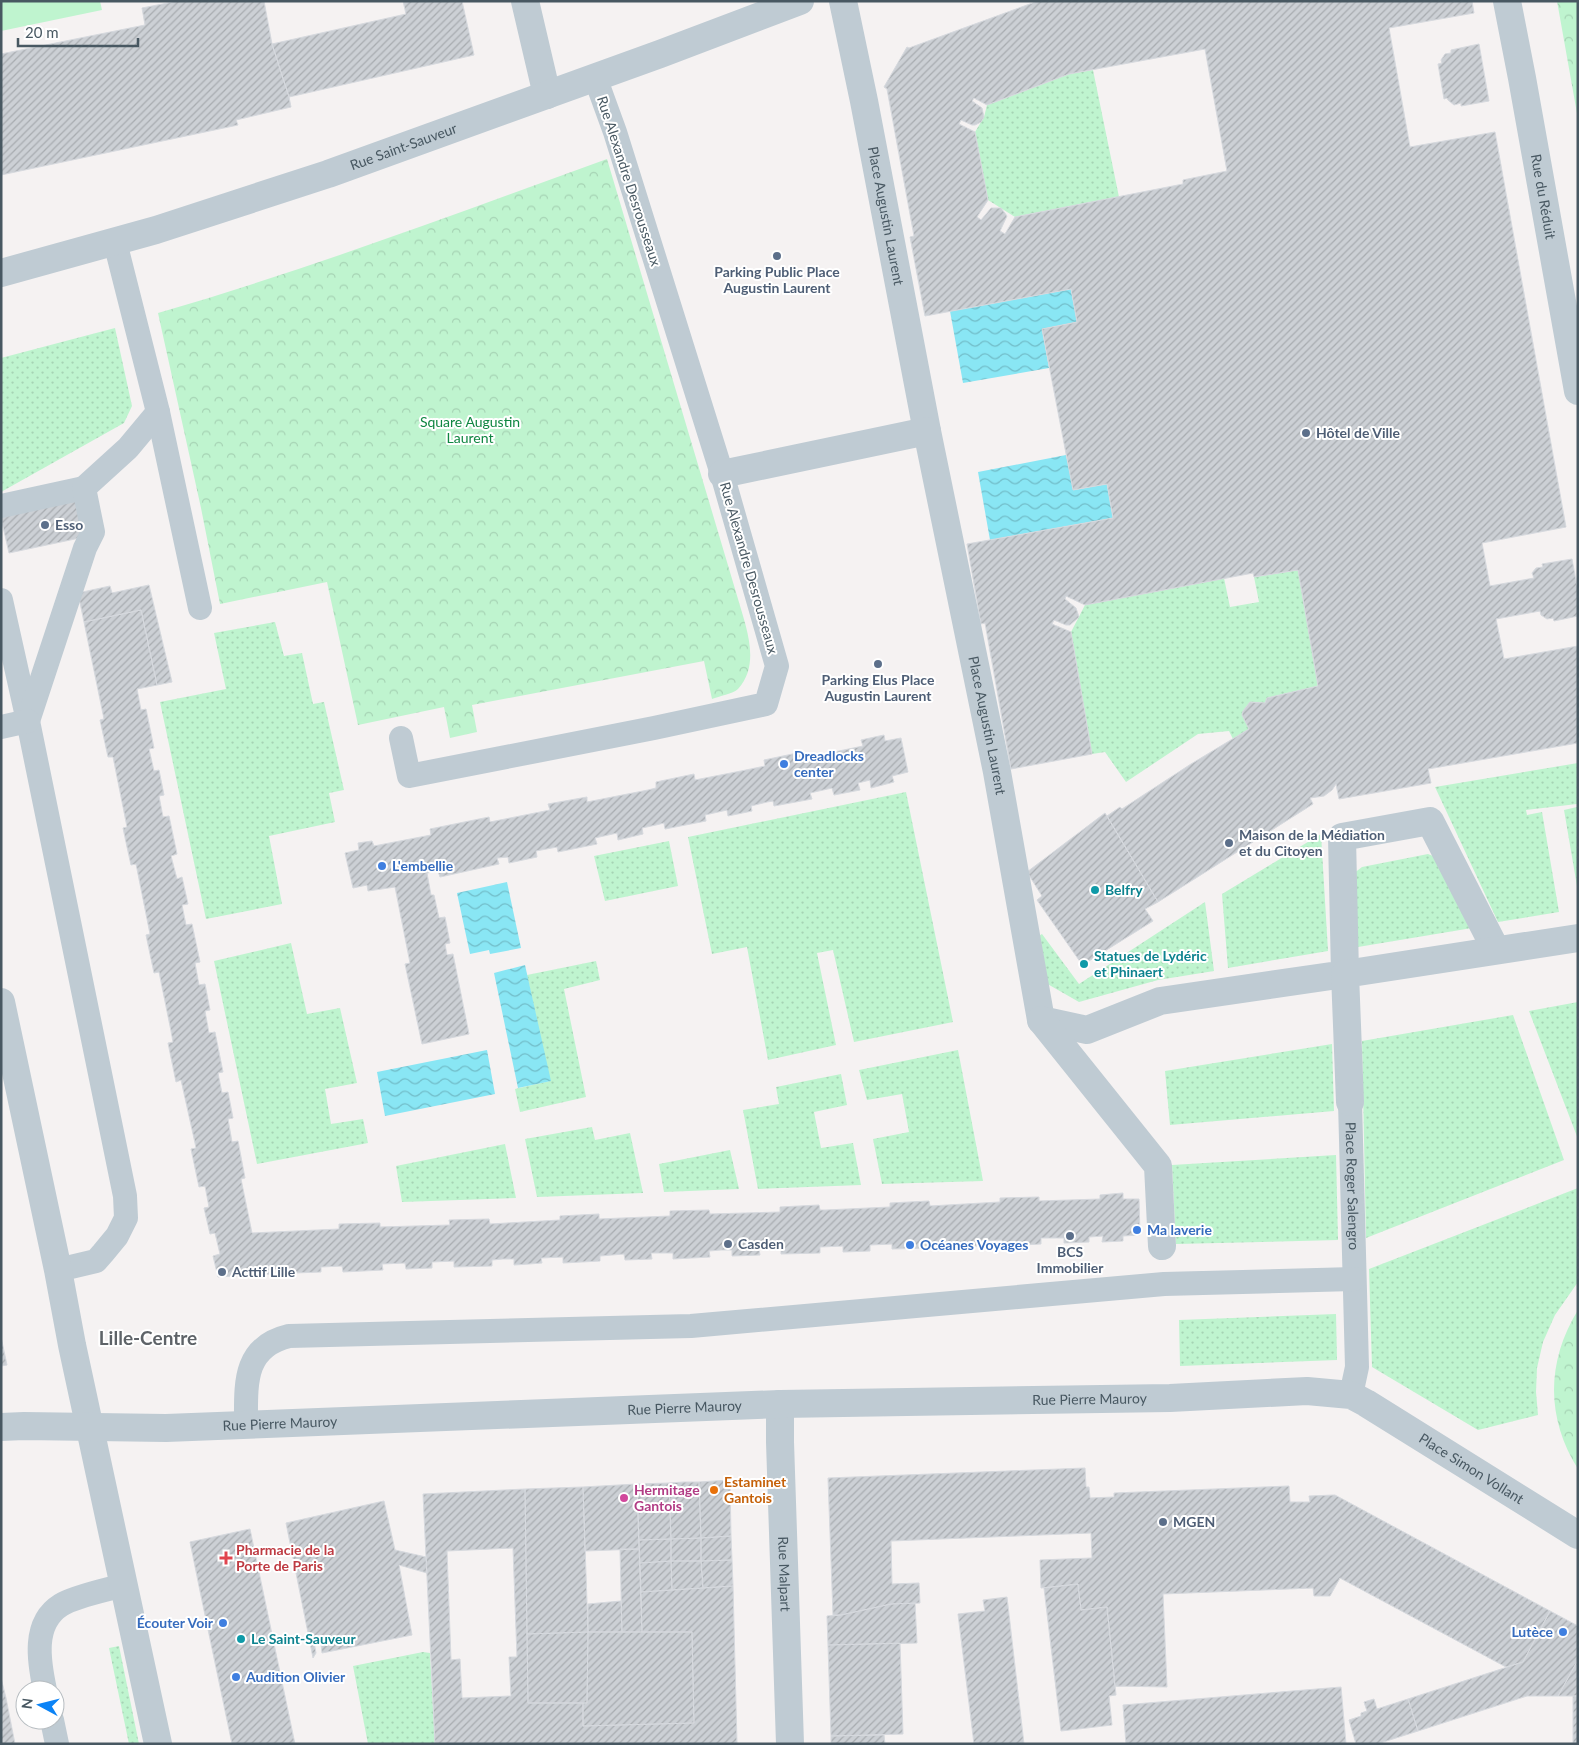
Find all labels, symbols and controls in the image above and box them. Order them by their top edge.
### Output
scale bar [18,15,138,47]
text: 20 m [25,23,59,41]
street label: Rue Alexandre Desrousseaux [594,94,665,268]
street label: Rue Saint-Sauveur [347,119,459,173]
street label: Place Augustin Laurent [865,145,908,287]
street label: Rue du Réduit [1528,153,1560,241]
marker: Parking Public Place Augustin Laurent [771,250,783,262]
place label: Parking Public Place Augustin Laurent [714,263,840,296]
park label: Square Augustin Laurent [420,413,520,446]
place label: Hôtel de Ville [1316,424,1401,441]
marker: Hôtel de Ville [1300,427,1312,439]
street label: Rue Alexandre Desrousseaux [717,480,782,656]
place label: Esso [55,516,83,533]
marker: Esso [39,519,51,531]
street label: Place Augustin Laurent [965,655,1010,796]
marker: Parking Elus Place Augustin Laurent [872,658,884,670]
place label: Parking Elus Place Augustin Laurent [822,671,935,704]
place label: Dreadlocks center [794,747,864,780]
marker: Dreadlocks center [778,758,790,770]
place label: Maison de la Médiation et du Citoyen [1239,826,1385,859]
marker: Maison de la Médiation et du Citoyen [1223,837,1235,849]
place label: L'embellie [392,857,454,874]
marker: L'embellie [376,860,388,872]
place label: Belfry [1105,881,1143,898]
marker: Belfry [1089,884,1101,896]
place label: Statues de Lydéric et Phinaert [1094,947,1207,980]
marker: Statues de Lydéric et Phinaert [1078,958,1090,970]
street label: Place Roger Salengro [1343,1122,1363,1250]
place label: Ma laverie [1147,1221,1212,1238]
marker: Ma laverie [1131,1224,1143,1236]
marker: BCS Immobilier [1064,1230,1076,1242]
place label: Casden [738,1235,784,1252]
place label: Océanes Voyages [920,1236,1028,1253]
marker: Casden [722,1238,734,1250]
marker: Océanes Voyages [904,1239,916,1251]
place label: BCS Immobilier [1037,1243,1104,1276]
place label: Acttif Lille [231,1263,296,1280]
marker: Acttif Lille [216,1266,228,1278]
district label: Lille-Centre [99,1326,197,1349]
street label: Rue Pierre Mauroy [1032,1389,1148,1408]
street label: Rue Pierre Mauroy [627,1396,743,1418]
street label: Rue Pierre Mauroy [222,1412,338,1434]
street label: Place Simon Vollant [1416,1429,1527,1507]
place label: Estaminet Gantois [724,1473,787,1506]
place label: Hermitage Gantois [634,1481,700,1514]
marker: Estaminet Gantois [708,1484,720,1496]
marker: Hermitage Gantois [618,1492,630,1504]
place label: MGEN [1173,1513,1215,1530]
marker: MGEN [1157,1516,1169,1528]
street label: Rue Malpart [775,1536,795,1612]
place label: Pharmacie de la Porte de Paris [236,1541,334,1574]
marker: Pharmacie de la Porte de Paris [220,1552,232,1564]
place label: Écouter Voir [137,1614,214,1631]
marker: Écouter Voir [217,1617,229,1629]
place label: Lutèce [1511,1623,1554,1640]
marker: Lutèce [1557,1626,1569,1638]
place label: Le Saint-Sauveur [251,1630,356,1647]
marker: Le Saint-Sauveur [235,1633,247,1645]
place label: Audition Olivier [245,1668,346,1685]
marker: Audition Olivier [230,1671,242,1683]
north arrow [15,1680,65,1730]
text: N [18,1697,36,1710]

